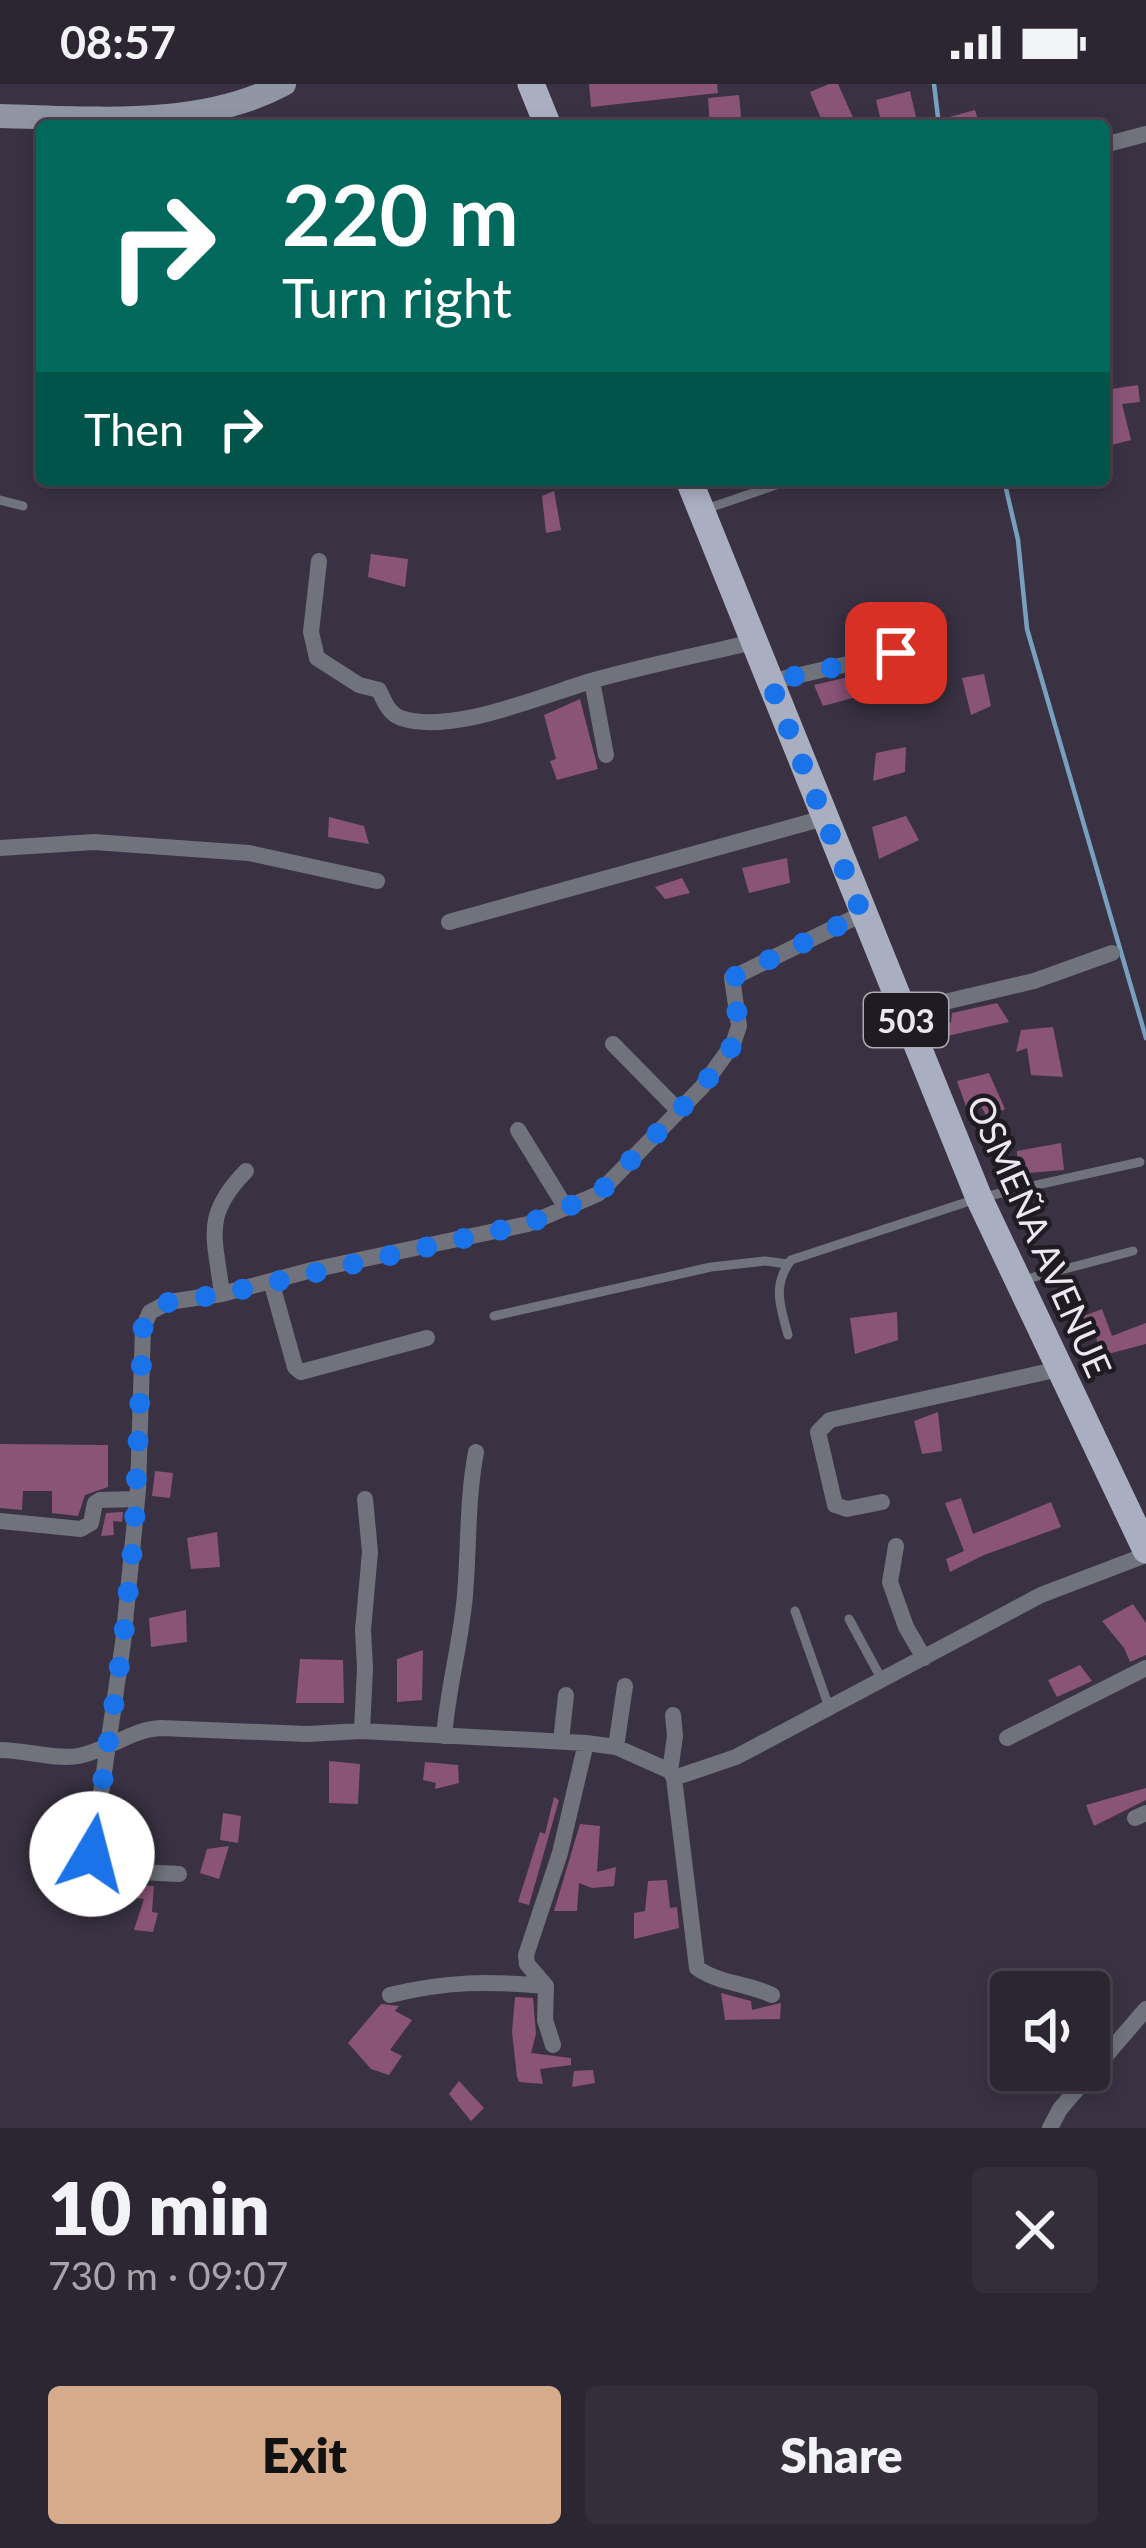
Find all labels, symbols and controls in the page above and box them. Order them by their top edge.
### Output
text: 08:57 [60,15,176,69]
text: 220 m [282,163,519,264]
icon: right [84,168,240,324]
text: Turn right [282,265,512,330]
icon: right [208,396,274,462]
text: Then [84,402,184,456]
pin [845,602,947,704]
icon: arrive [863,620,929,686]
road number: 503 [864,993,948,1047]
street label: OSMEÑA AVENUE [958,1088,1122,1384]
position arrow [29,1791,155,1917]
map controls [990,1971,1110,2091]
button: sound [990,1971,1110,2091]
text: 10 min [48,2164,270,2250]
button: close [972,2167,1098,2293]
text: 730 m · 09:07 [48,2252,288,2298]
button: Exit [48,2386,561,2524]
button: Share [585,2386,1098,2524]

